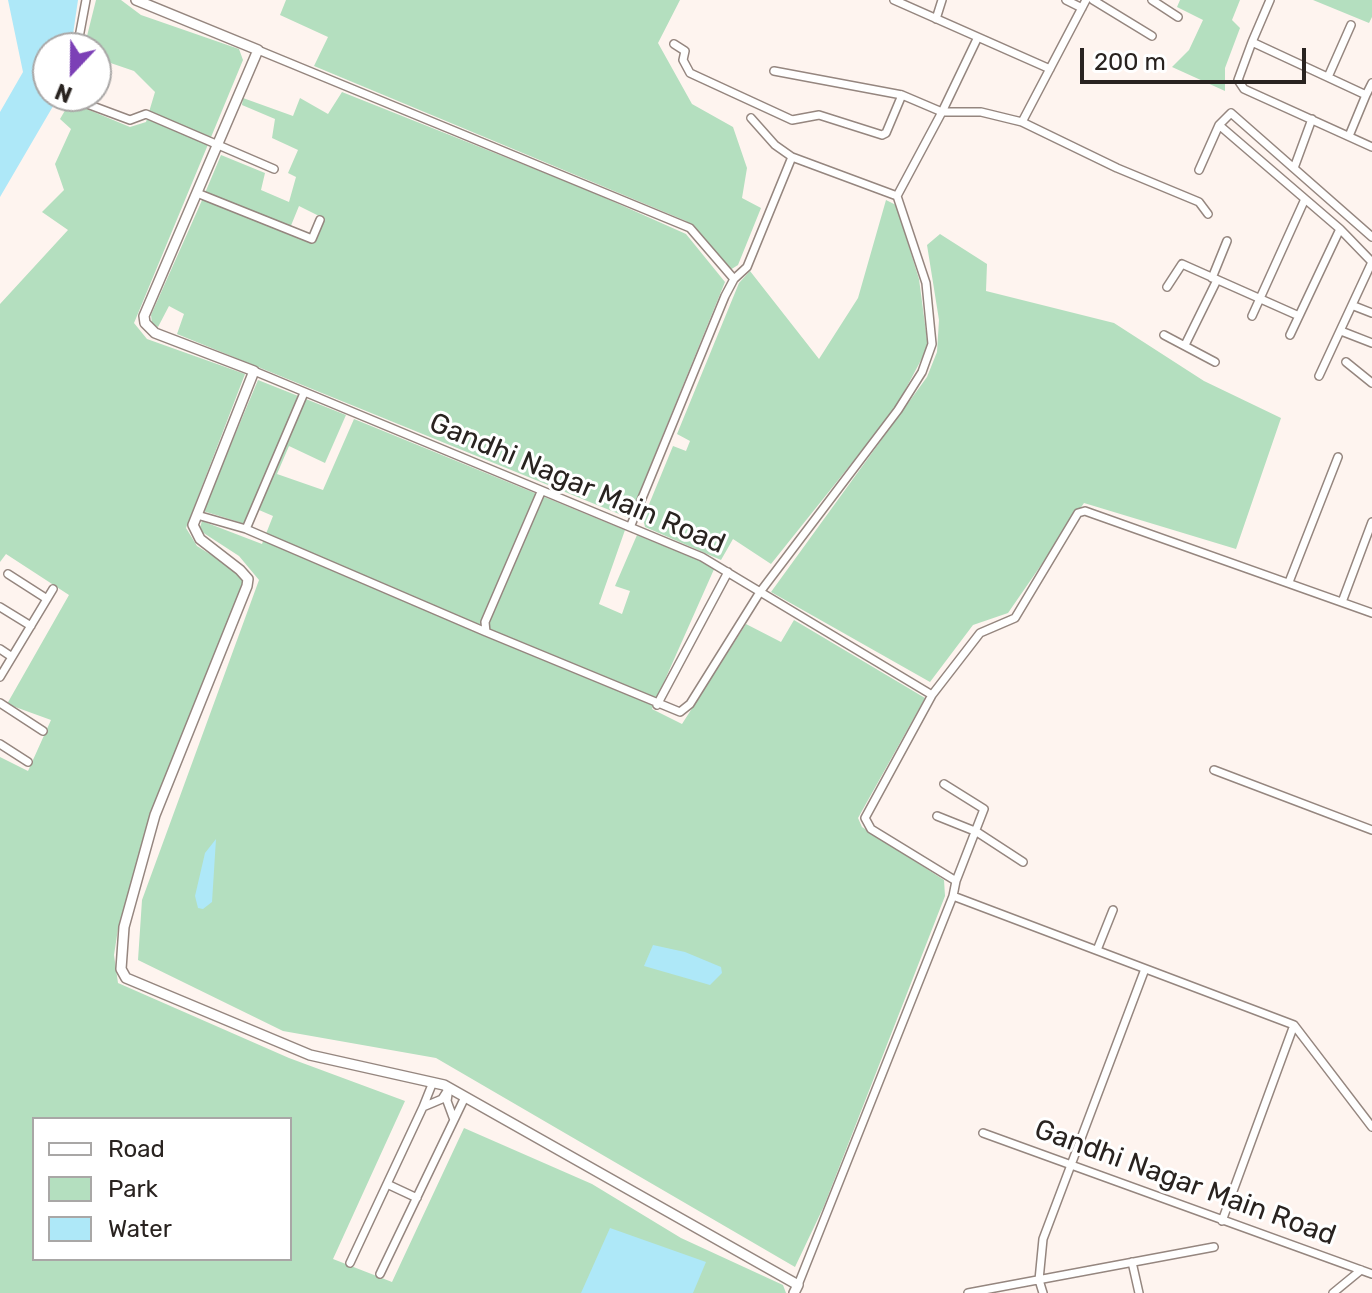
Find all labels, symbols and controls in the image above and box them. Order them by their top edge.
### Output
north arrow [32,32,112,112]
scale bar [1084,32,1310,82]
text: 200 m [1094,48,1166,76]
text: N [51,77,76,108]
street label: Gandhi Nagar Main Road [424,406,730,562]
street label: Gandhi Nagar Main Road [1030,1113,1340,1253]
legend [32,1117,292,1261]
text: Road [108,1135,165,1163]
text: Park [108,1175,158,1203]
text: Water [108,1215,172,1243]

